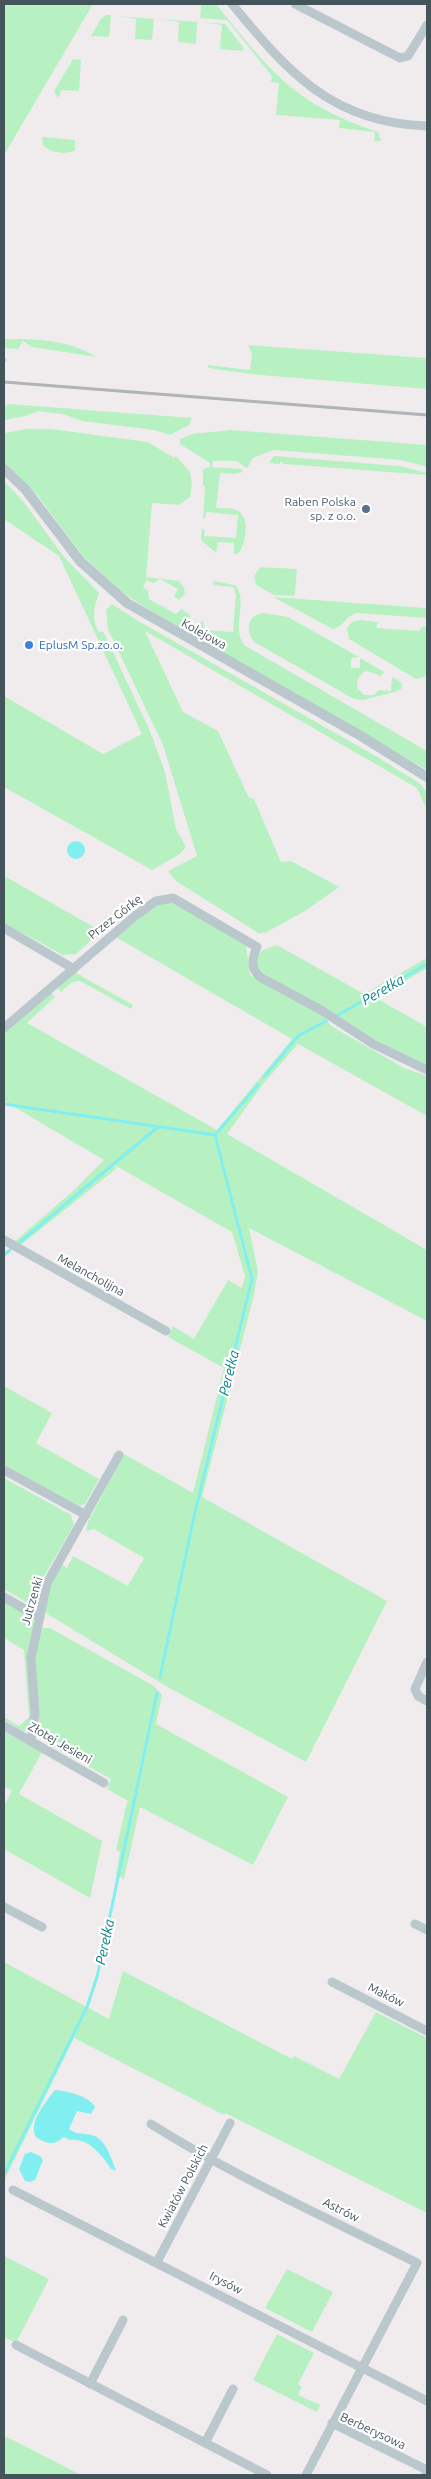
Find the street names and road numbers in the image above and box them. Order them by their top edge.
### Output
street label: Kolejowa [179,616,229,652]
street label: Przez Górkę [85,892,145,942]
street label: Melancholijna [55,1251,127,1299]
street label: Jutrzenki [18,1575,46,1627]
street label: Złotej Jesieni [26,1719,94,1767]
street label: Maków [365,1980,407,2010]
street label: Kwiatów Polskich [155,2142,211,2230]
street label: Astrów [320,2195,362,2225]
street label: Irysów [207,2269,245,2297]
street label: Berberysowa [338,2410,408,2452]

